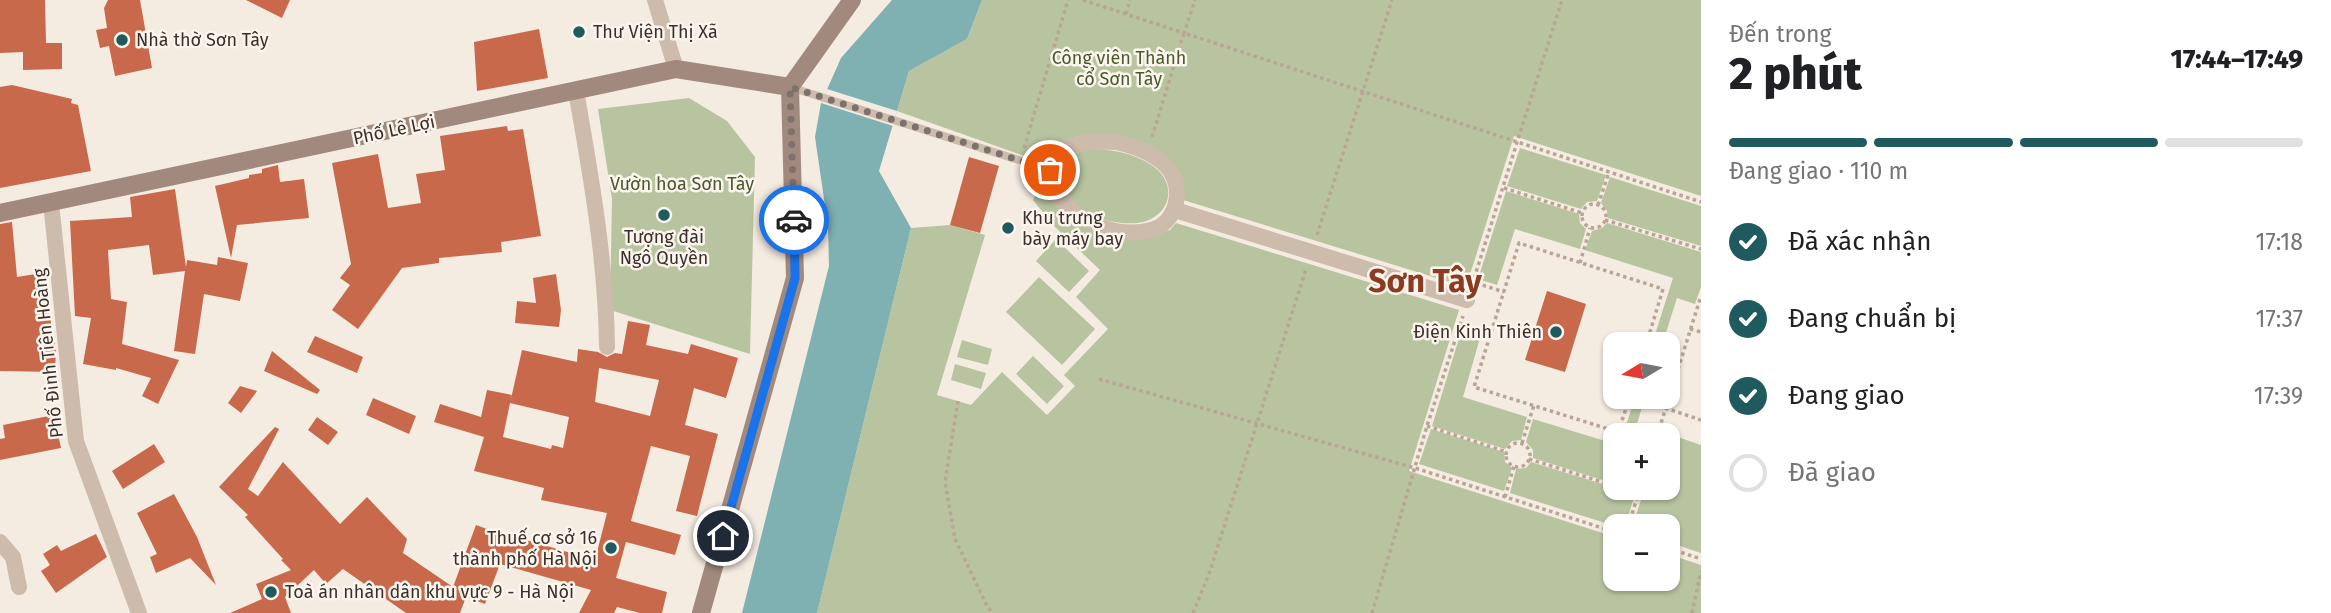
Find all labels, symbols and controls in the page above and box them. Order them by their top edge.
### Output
text: Đến trong [1729,20,1832,48]
place label: Thư Viện Thị Xã [593,21,718,43]
marker: Thư Viện Thị Xã [571,24,587,40]
place label: Nhà thờ Sơn Tây [136,29,269,51]
marker: Nhà thờ Sơn Tây [114,32,130,48]
text: 17:44–17:49 [2171,44,2303,75]
text: 2 phút [1729,46,1862,101]
park label: Công viên Thành cổ Sơn Tây [1052,47,1186,90]
street label: Phố Lê Lợi [351,111,437,149]
pin [1020,140,1080,200]
icon: bag [1031,151,1069,189]
text: Đang giao · 110 m [1729,157,1908,185]
park label: Vườn hoa Sơn Tây [610,173,754,195]
courier [759,185,829,255]
icon: car [775,201,813,239]
marker: Tượng đài Ngô Quyền [656,207,672,223]
place label: Khu trưng bày máy bay [1022,207,1123,250]
marker: Khu trưng bày máy bay [1000,220,1016,236]
icon: check [1729,223,1767,261]
place label: Tượng đài Ngô Quyền [620,226,708,269]
text: Đã xác nhận [1788,226,1931,257]
text: 17:18 [2256,228,2303,256]
district label: Sơn Tây [1368,262,1482,300]
street label: Phố Đinh Tiên Hoàng [28,266,68,439]
icon: check [1729,300,1767,338]
text: Đang chuẩn bị [1788,303,1956,334]
text: 17:37 [2256,305,2303,333]
place label: Điện Kinh Thiên [1413,321,1542,343]
marker: Điện Kinh Thiên [1548,324,1564,340]
north arrow [1603,332,1680,410]
map controls [1603,332,1680,591]
icon: check [1729,377,1767,415]
text: Đang giao [1788,380,1905,411]
text: 17:39 [2254,382,2303,410]
button: + [1603,423,1680,500]
text: Đã giao [1788,457,1876,488]
pin [693,506,753,566]
button: − [1603,514,1680,591]
icon: home [704,517,742,555]
place label: Thuế cơ sở 16 thành phố Hà Nội [453,527,597,570]
marker: Thuế cơ sở 16 thành phố Hà Nội [603,540,619,556]
place label: Toà án nhân dân khu vực 9 - Hà Nội [285,581,574,603]
marker: Toà án nhân dân khu vực 9 - Hà Nội [263,584,279,600]

